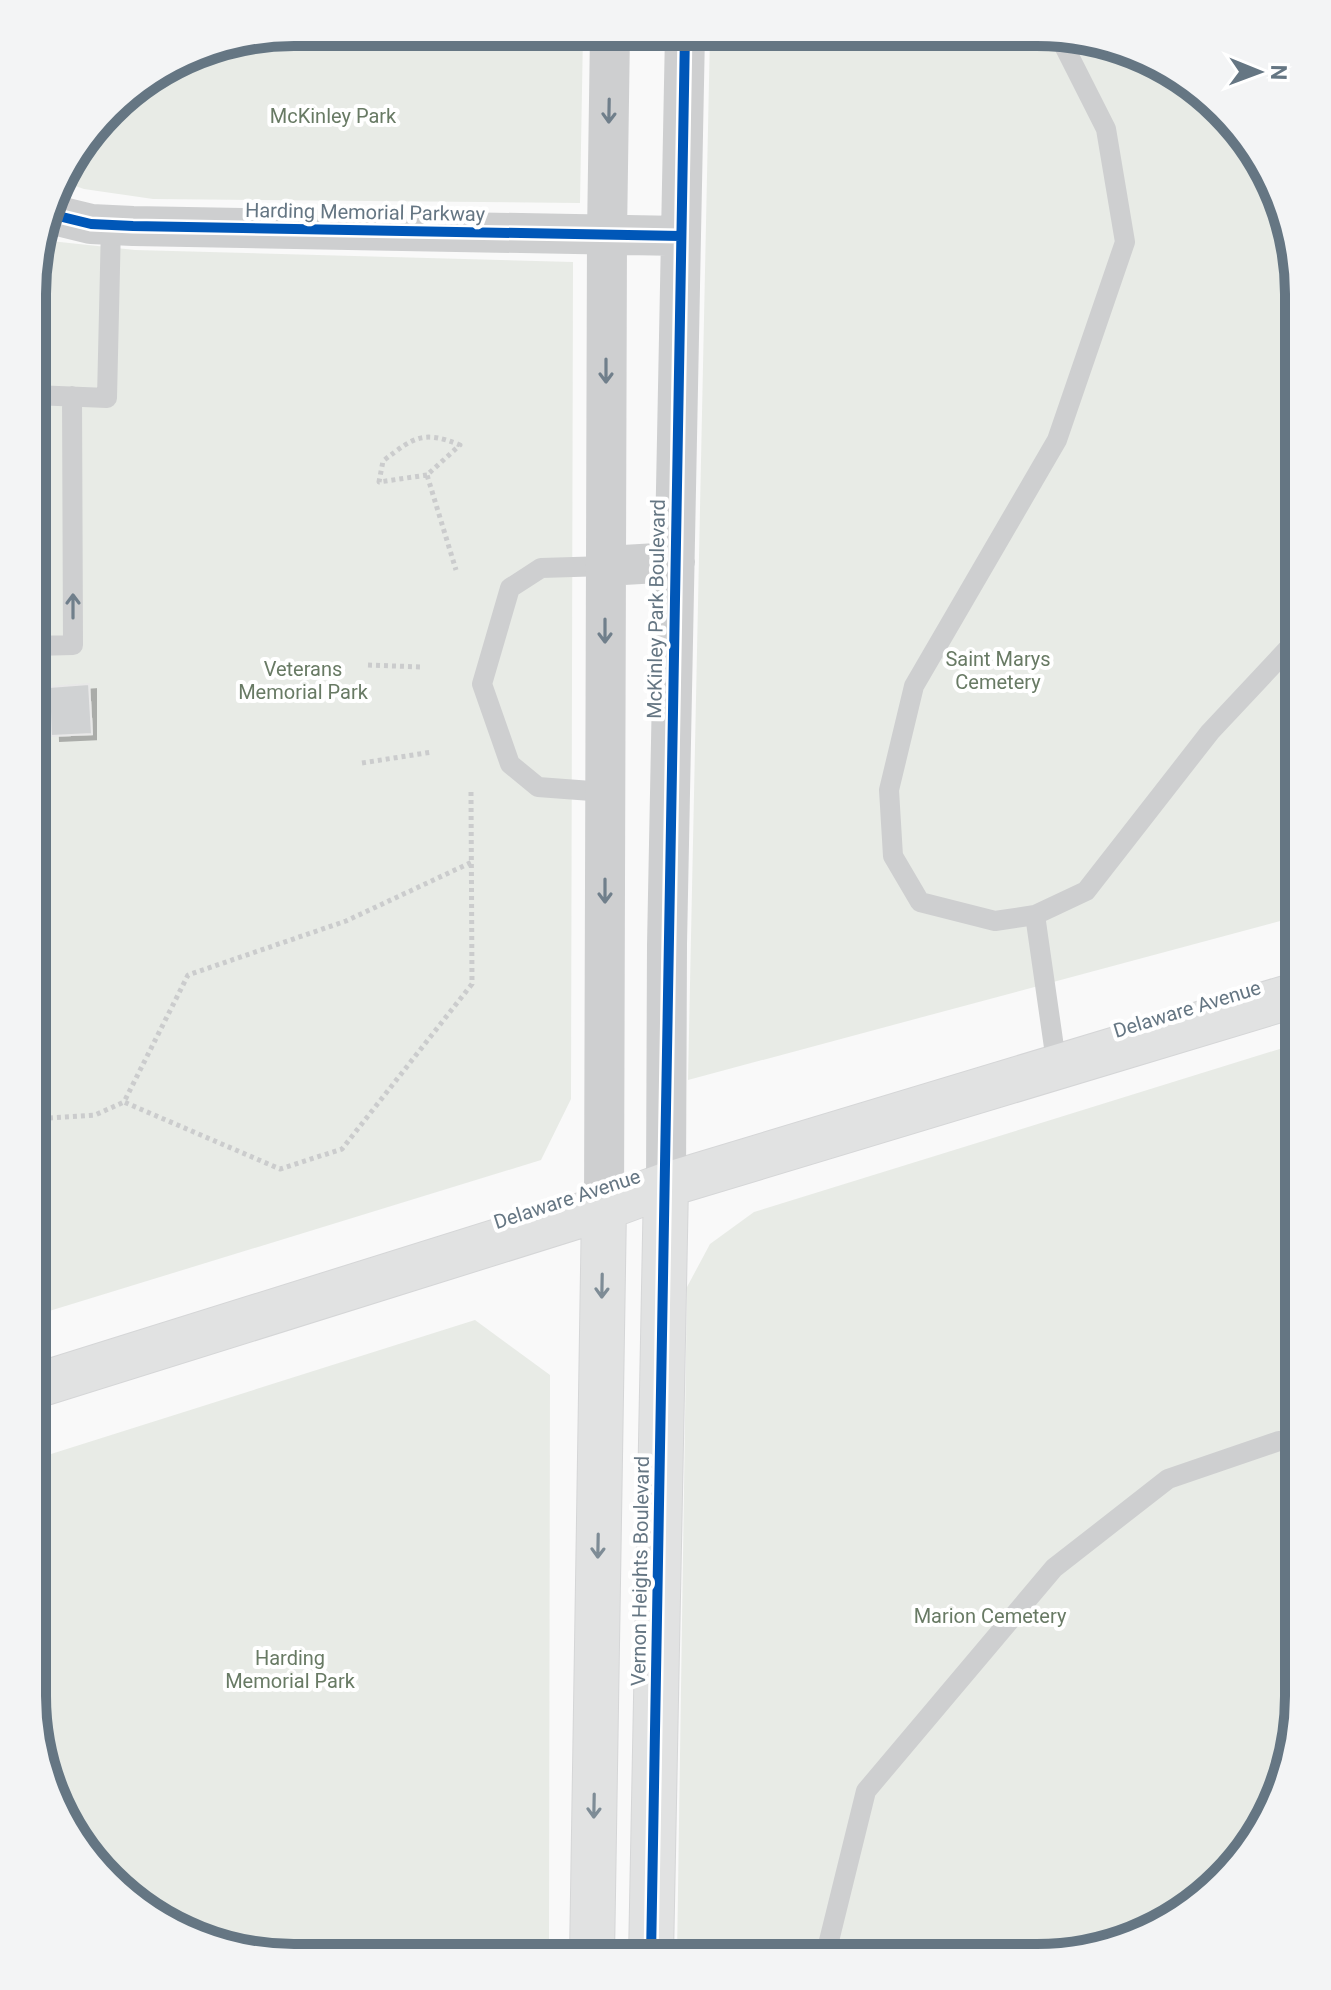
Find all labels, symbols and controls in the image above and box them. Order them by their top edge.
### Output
north arrow [1219,32,1299,112]
text: N [1266,64,1291,80]
one-way arrow [601,97,616,124]
park label: McKinley Park [270,104,397,128]
street label: Harding Memorial Parkway [245,198,486,226]
one-way arrow [598,357,614,384]
street label: McKinley Park Boulevard [642,499,670,719]
one-way arrow [65,593,81,620]
one-way arrow [598,617,613,644]
park label: Saint Marys Cemetery [945,647,1051,694]
park label: Veterans Memorial Park [238,657,369,704]
one-way arrow [597,877,613,904]
street label: Delaware Avenue [1110,975,1264,1043]
street label: Delaware Avenue [491,1164,643,1234]
one-way arrow [595,1272,610,1299]
street label: Vernon Heights Boulevard [626,1456,654,1686]
one-way arrow [590,1532,606,1559]
park label: Marion Cemetery [914,1604,1067,1628]
park label: Harding Memorial Park [225,1646,356,1693]
one-way arrow [586,1792,602,1819]

